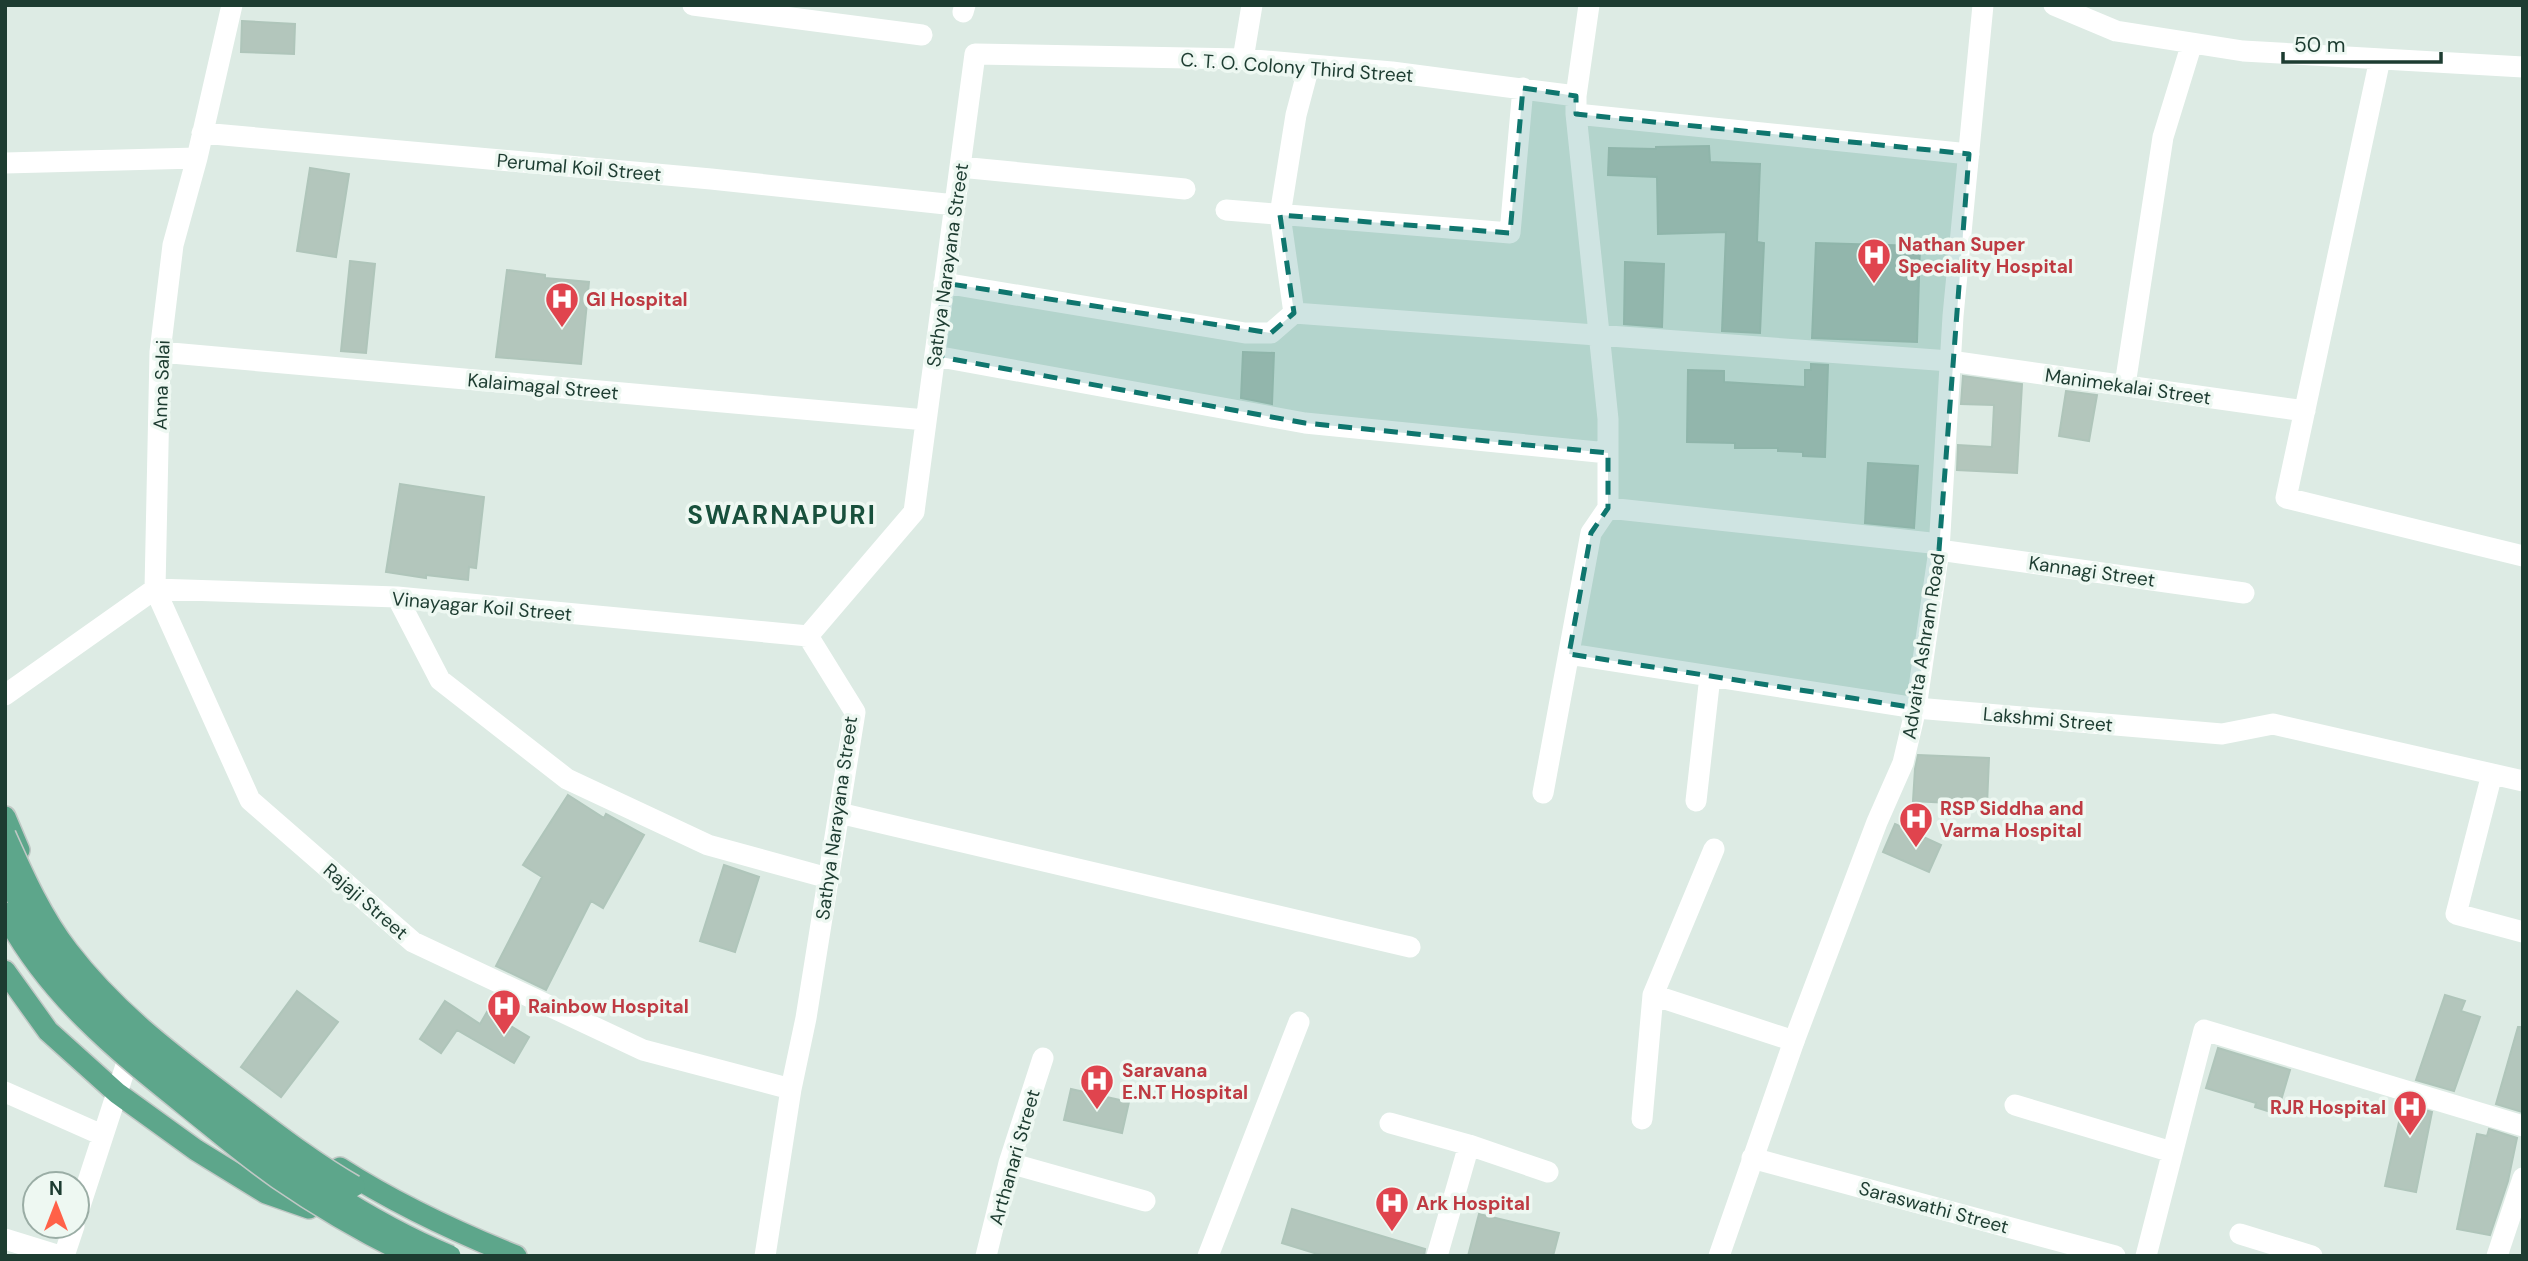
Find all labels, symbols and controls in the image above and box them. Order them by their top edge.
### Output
scale bar [2283,21,2440,65]
text: 50 m [2294,31,2345,59]
street label: C. T. O. Colony Third Street [1180,47,1414,88]
street label: Perumal Koil Street [496,148,662,187]
street label: Sathya Narayana Street [921,162,974,369]
place label: Nathan Super Speciality Hospital [1898,232,2073,279]
hospital icon: Nathan Super Speciality Hospital [1855,236,1893,285]
hospital icon: Gl Hospital [543,280,581,329]
place label: Gl Hospital [586,287,688,312]
street label: Anna Salai [147,339,176,431]
street label: Manimekalai Street [2043,362,2213,411]
street label: Kalaimagal Street [466,367,620,406]
district label: SWARNAPURI [687,498,877,532]
street label: Kannagi Street [2027,550,2157,593]
street label: Advaita Ashram Road [1896,551,1951,741]
street label: Vinayagar Koil Street [391,586,573,627]
street label: Lakshmi Street [1982,701,2114,738]
street label: Sathya Narayana Street [810,715,863,922]
place label: RSP Siddha and Varma Hospital [1940,796,2084,843]
hospital icon: RSP Siddha and Varma Hospital [1897,800,1935,849]
street label: Rajaji Street [318,858,413,945]
hospital icon: Rainbow Hospital [485,987,523,1036]
place label: Rainbow Hospital [528,994,689,1019]
place label: Saravana E.N.T Hospital [1122,1058,1248,1105]
hospital icon: Saravana E.N.T Hospital [1078,1062,1116,1111]
street label: Arthanari Street [983,1086,1046,1228]
hospital icon: RJR Hospital [2391,1088,2429,1137]
place label: RJR Hospital [2270,1095,2386,1120]
north arrow [21,1170,91,1240]
street label: Saraswathi Street [1856,1175,2011,1239]
text: N [49,1176,63,1201]
hospital icon: Ark Hospital [1373,1184,1411,1233]
place label: Ark Hospital [1416,1191,1530,1216]

